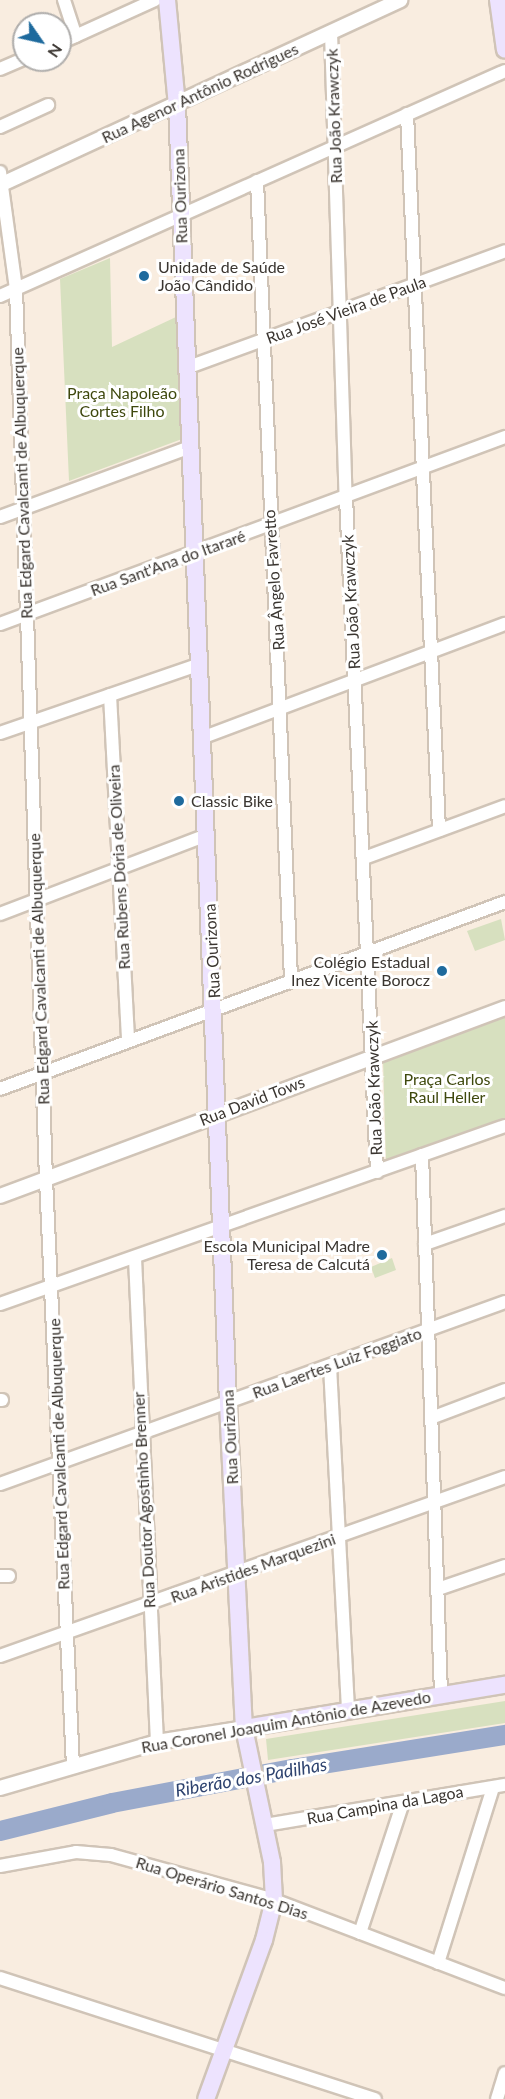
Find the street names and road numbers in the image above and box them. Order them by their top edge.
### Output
street label: Rua Agenor Antônio Rodrigues [98,39,302,147]
street label: Rua João Krawczyk [322,48,346,184]
street label: Rua Ourizona [169,148,191,244]
street label: Rua José Vieira de Paula [263,272,429,348]
street label: Rua Edgard Cavalcanti de Albuquerque [8,347,36,619]
street label: Rua Ângelo Favretto [259,509,289,651]
street label: Rua Sant'Ana do Itararé [88,526,248,600]
street label: Rua João Krawczyk [338,534,364,670]
street label: Rua Rubens Dória de Oliveira [104,764,134,970]
street label: Rua Edgard Cavalcanti de Albuquerque [25,833,53,1105]
street label: Rua Ourizona [200,903,224,999]
street label: Rua João Krawczyk [362,1020,386,1156]
street label: Rua David Tows [197,1072,307,1130]
street label: Rua Edgard Cavalcanti de Albuquerque [45,1318,73,1590]
street label: Rua Laertes Luiz Foggiato [250,1323,424,1403]
street label: Rua Ourizona [218,1389,242,1485]
street label: Rua Doutor Agostinho Brenner [129,1391,159,1609]
street label: Rua Aristides Marquezini [168,1529,338,1607]
street label: Rua Coronel Joaquim Antônio de Azevedo [139,1687,433,1757]
street label: Rua Campina da Lagoa [305,1782,465,1828]
street label: Rua Operário Santos Dias [134,1853,310,1923]

